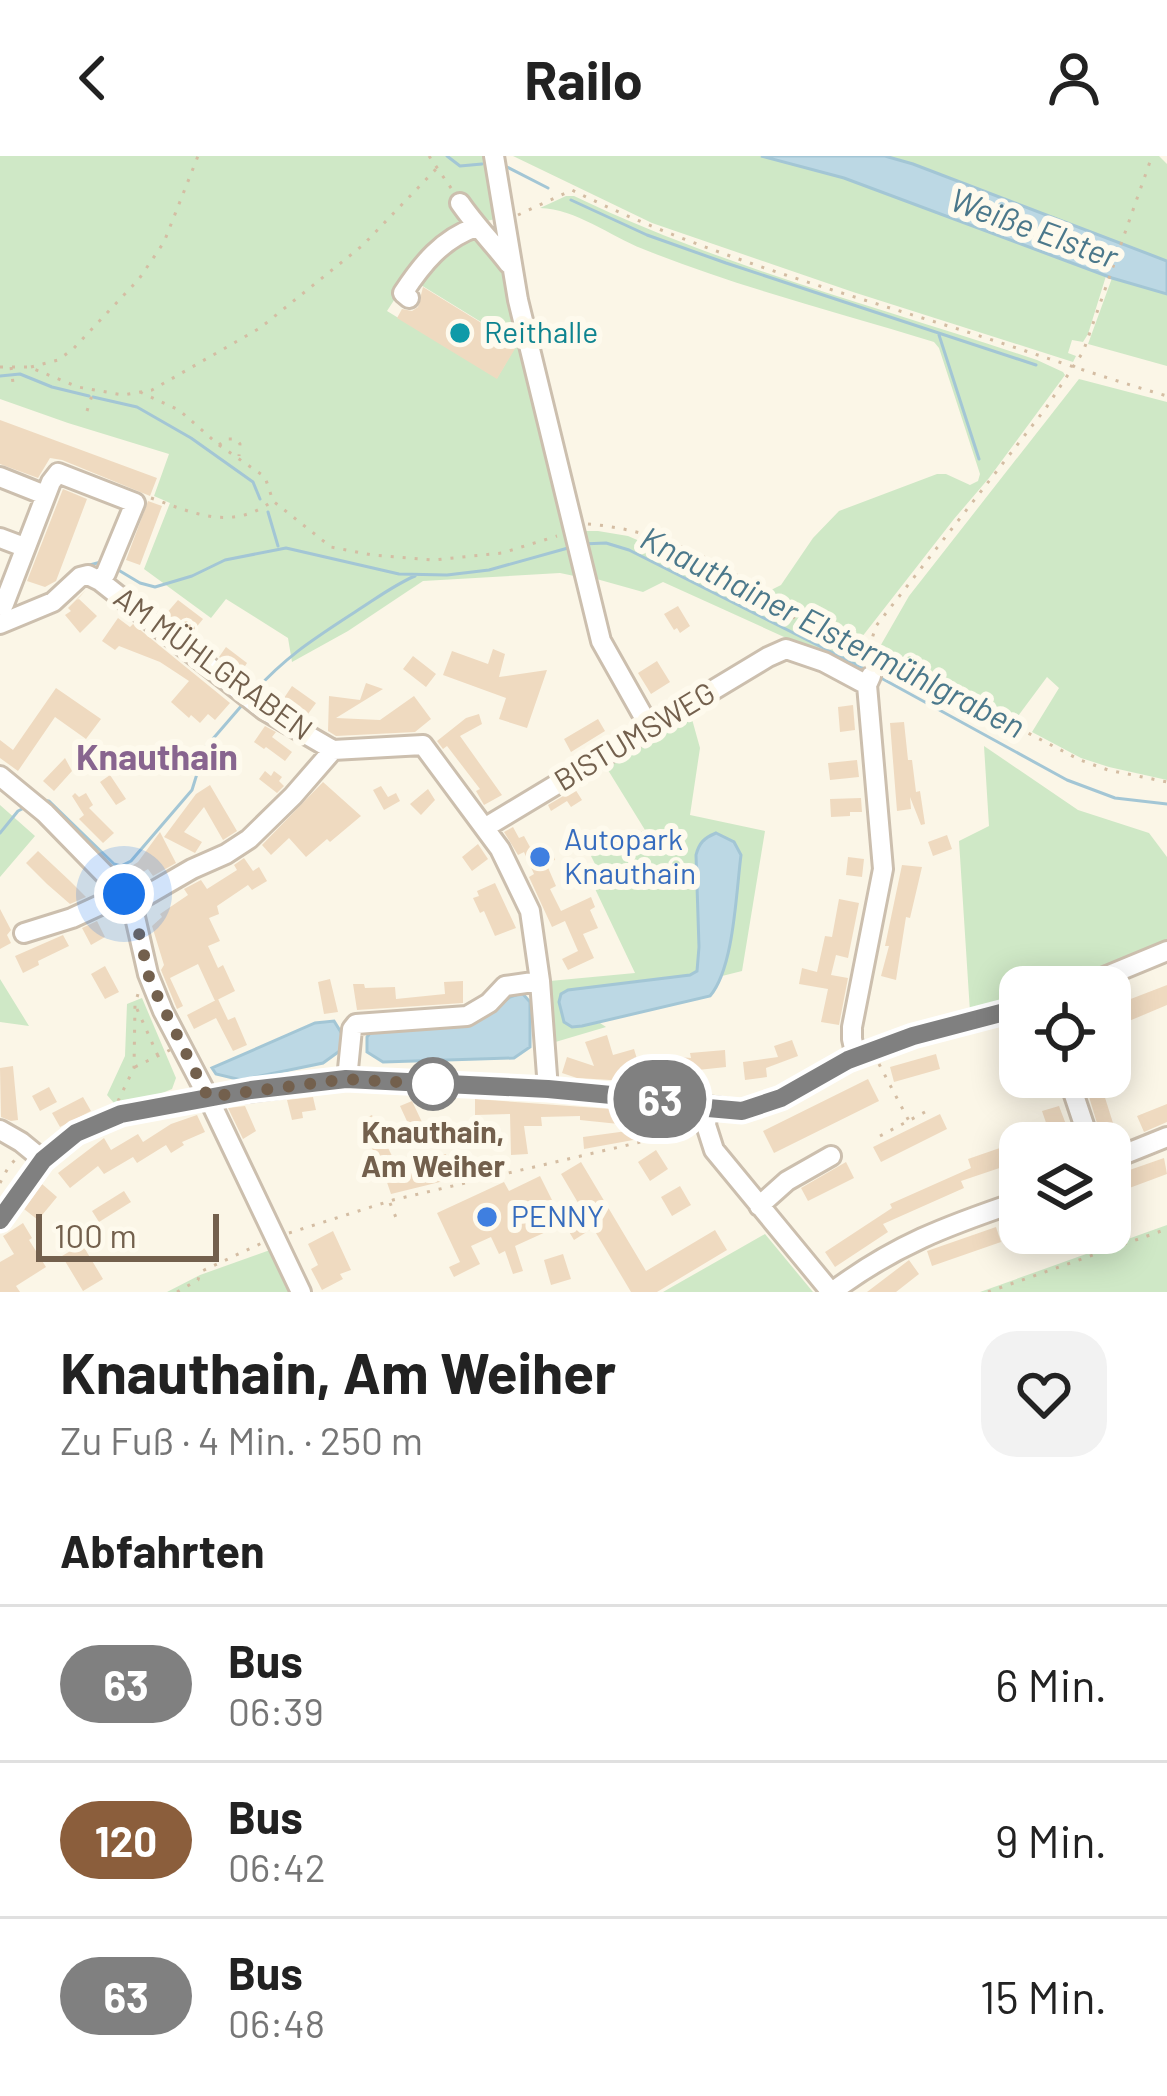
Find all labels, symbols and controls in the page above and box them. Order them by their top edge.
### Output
icon: back [60,45,126,111]
icon: person [1041,45,1107,111]
text: Railo [524,46,643,111]
water label: Weiße Elster [945,178,1125,276]
place label: Reithalle [484,313,598,349]
marker: Reithalle [447,320,473,346]
water label: Knauthainer Elstermühlgraben [635,517,1032,746]
street label: AM MÜHLGRABEN [108,578,320,746]
street label: BISTUMSWEG [547,673,721,797]
district label: Knauthain [76,734,238,777]
place label: Autopark Knauthain [564,820,696,890]
marker: Autopark Knauthain [527,844,553,870]
your location [94,864,154,924]
map controls [999,966,1131,1254]
button: locate [999,966,1131,1098]
marker: Knauthain, Am Weiher [408,1059,458,1109]
line badge: 63 [606,1060,714,1138]
text: 63 [637,1074,683,1124]
place label: Knauthain, Am Weiher [361,1113,505,1183]
button: layers [999,1122,1131,1254]
place label: PENNY [511,1197,604,1233]
marker: PENNY [474,1204,500,1230]
scale bar [36,1208,219,1261]
text: 100 m [54,1215,137,1255]
button: heart [981,1331,1107,1457]
text: Knauthain, Am Weiher [60,1337,616,1405]
text: Zu Fuß · 4 Min. · 250 m [60,1416,423,1463]
text: Abfahrten [60,1523,265,1577]
text: Bus [228,1633,303,1687]
text: 6 Min. [995,1657,1107,1711]
text: 63 [103,1659,149,1709]
text: 06:39 [228,1687,324,1734]
text: Bus [228,1789,303,1843]
text: 9 Min. [995,1813,1107,1867]
text: 120 [95,1815,157,1865]
text: 06:42 [228,1843,326,1890]
text: Bus [228,1945,303,1999]
text: 15 Min. [980,1969,1107,2023]
text: 63 [103,1971,149,2021]
text: 06:48 [228,1999,325,2046]

